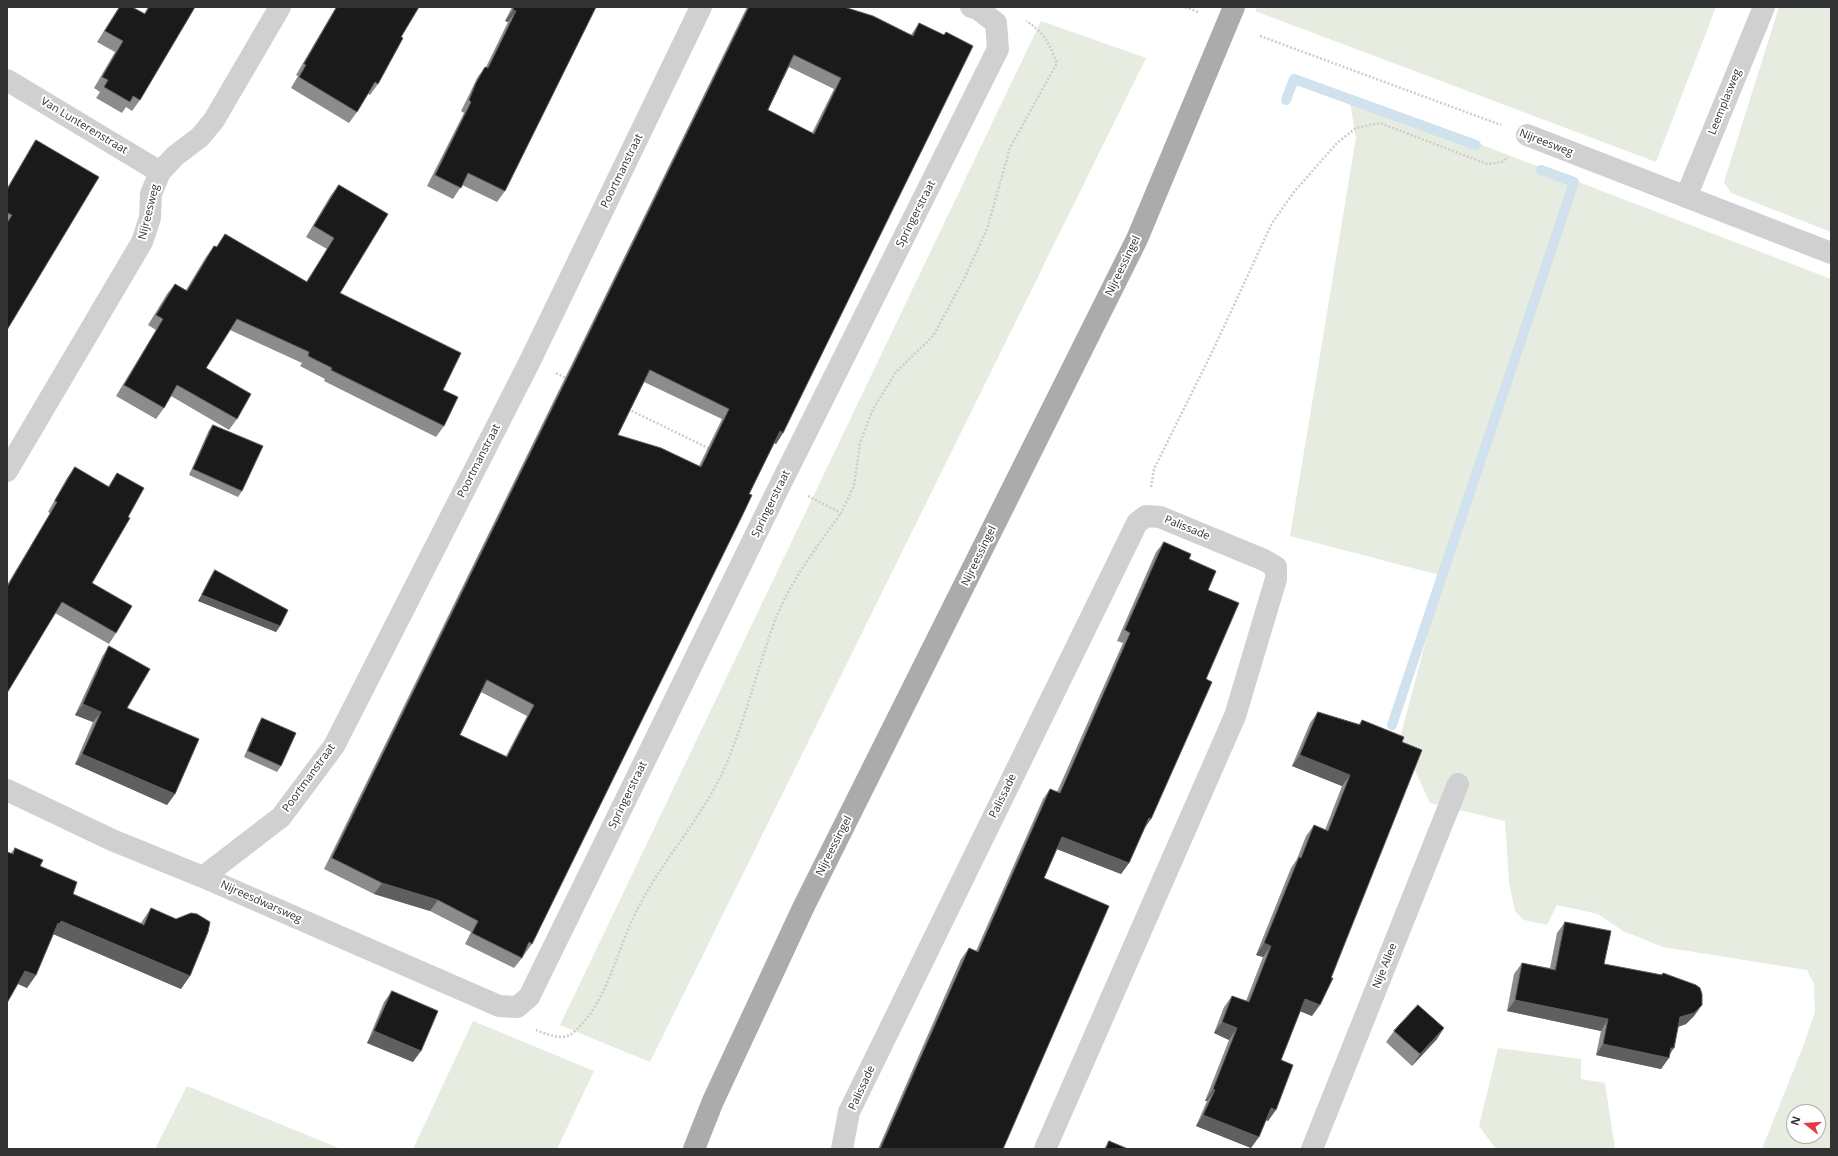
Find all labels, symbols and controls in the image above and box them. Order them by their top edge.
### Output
street label: Leemplasweg [1706,67,1744,137]
street label: Van Lunterenstraat [38,95,130,157]
street label: Nijreesweg [1517,127,1575,159]
street label: Poortmanstraat [598,132,646,210]
street label: Springerstraat [893,178,939,250]
street label: Nijreesweg [136,183,162,241]
street label: Nijreessingel [1103,234,1143,298]
street label: Poortmanstraat [455,422,503,500]
street label: Springerstraat [749,468,793,540]
street label: Palissade [1162,513,1212,543]
street label: Nijreessingel [959,524,999,588]
street label: Poortmanstraat [280,741,338,815]
street label: Springerstraat [606,759,650,831]
street label: Palissade [987,772,1019,820]
street label: Nijreessingel [813,814,855,878]
street label: Nijreesdwarsweg [218,878,304,926]
street label: Nije Allee [1370,941,1400,991]
street label: Palissade [846,1064,878,1112]
north arrow [1786,1104,1826,1144]
text: N [1787,1114,1803,1127]

